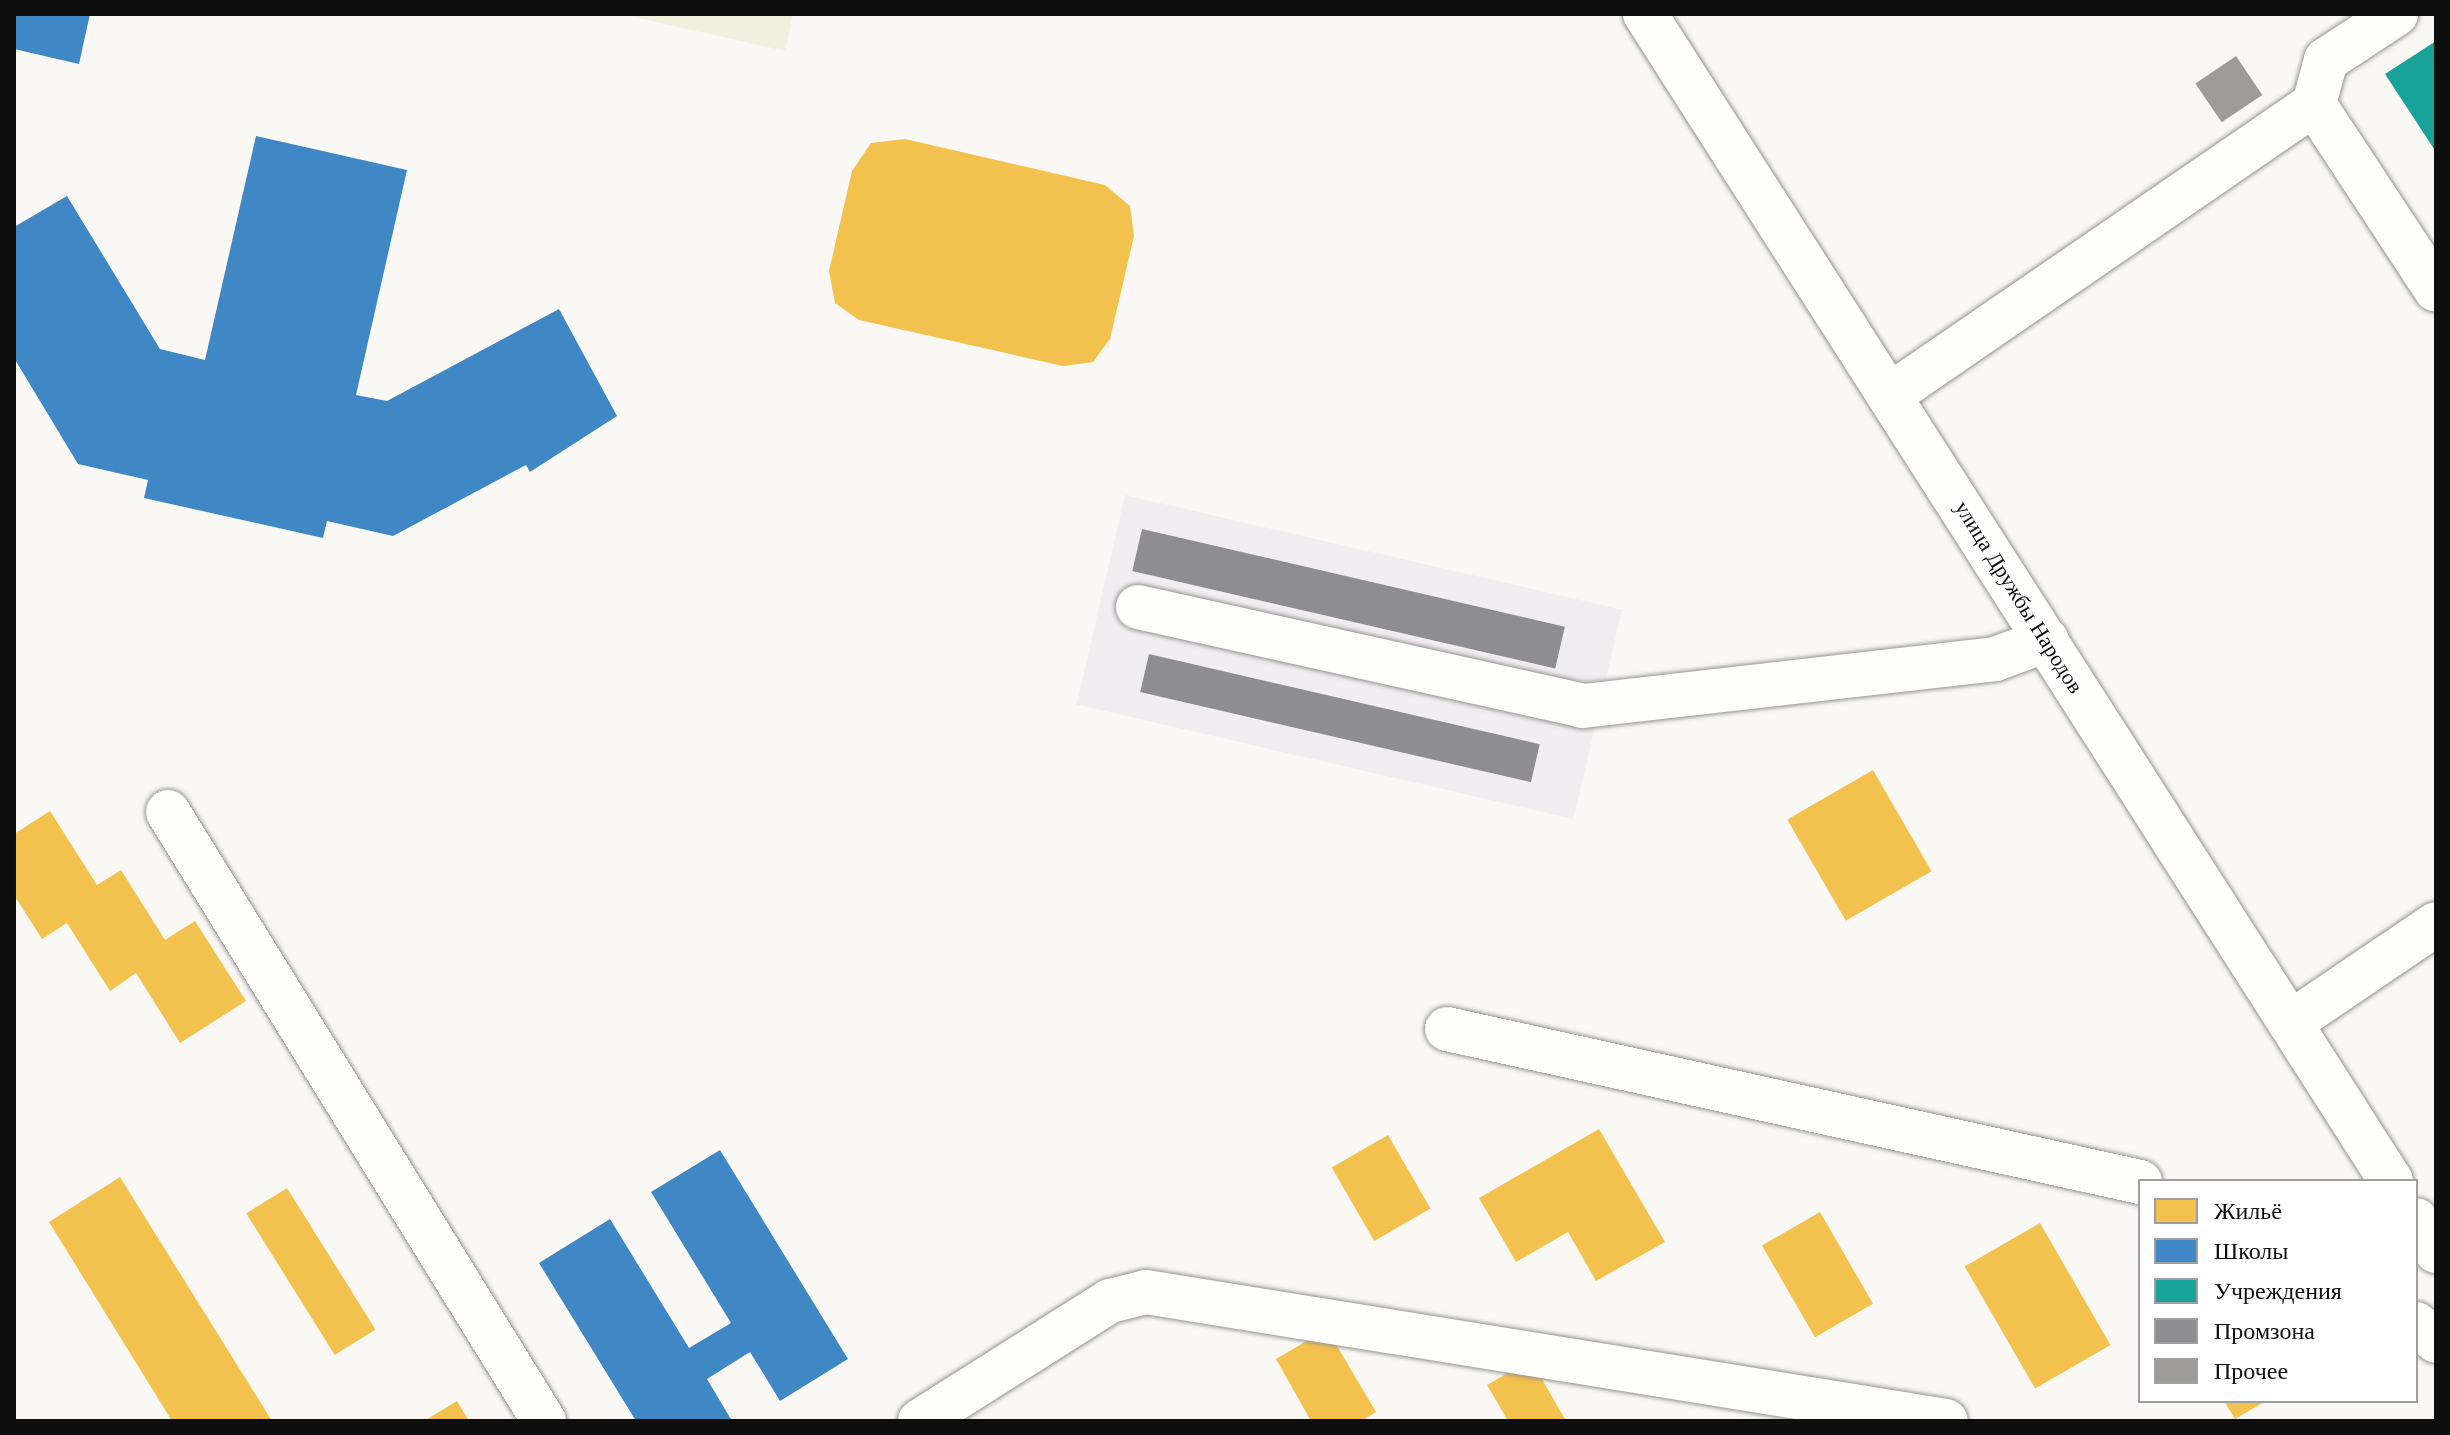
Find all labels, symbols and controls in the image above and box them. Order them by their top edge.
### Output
street label: улица Дружбы Народов [1949,496,2089,698]
legend [2138,1179,2418,1403]
text: Жильё [2214,1198,2282,1224]
text: Школы [2214,1238,2288,1264]
text: Учреждения [2214,1278,2342,1304]
text: Промзона [2214,1318,2315,1344]
text: Прочее [2214,1358,2288,1384]

